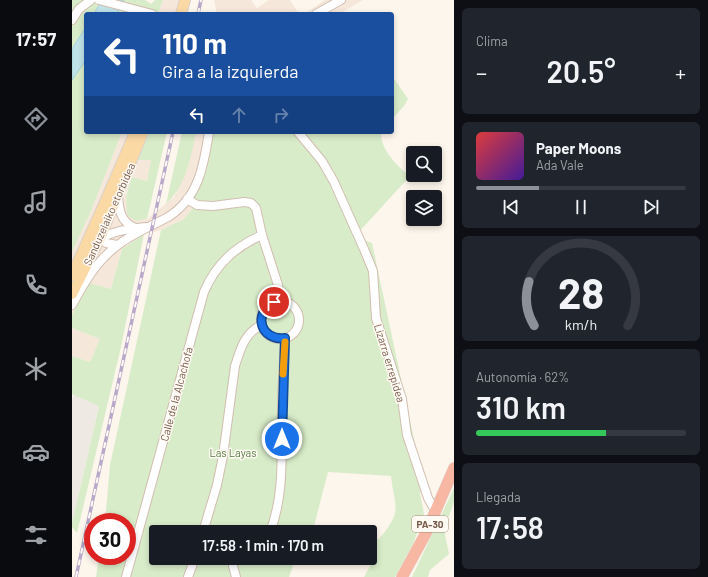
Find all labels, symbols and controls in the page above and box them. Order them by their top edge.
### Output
text: 110 m [162,26,227,60]
text: 17:57 [16,28,56,50]
icon: left [96,28,148,80]
text: Clima [476,33,508,49]
text: 20.5° [547,53,616,89]
text: − [476,59,487,85]
text: + [675,59,686,85]
text: Gira a la izquierda [162,60,299,82]
icon: left [186,104,208,126]
icon: ahead [228,104,250,126]
icon: right [270,104,292,126]
icon: directions [22,105,50,133]
text: Paper Moons [536,139,621,157]
map controls [406,146,442,226]
button: search [406,146,442,182]
text: Ada Vale [536,157,584,173]
street label: Sanduzelaiko etorbidea [81,161,137,267]
icon: music [22,188,50,216]
button: layers [406,190,442,226]
icon: previous [500,196,522,218]
icon: pause [570,196,592,218]
icon: next [640,196,662,218]
text: 28 [558,267,604,317]
icon: phone [22,271,50,299]
pin [257,285,291,319]
icon: arrive [263,291,285,313]
text: km/h [565,316,597,333]
street label: Lizarra errepidea [372,322,408,404]
street label: Calle de la Alcachofa [157,345,195,443]
icon: climate [22,355,50,383]
text: Autonomía · 62% [476,369,569,385]
text: 310 km [476,389,566,425]
position arrow [261,418,303,460]
icon: car [22,438,50,466]
park label: Las Layas [209,446,257,459]
text: Llegada [476,489,521,505]
text: 17:58 [476,509,544,545]
speed limit sign: 30 [84,513,136,565]
road number: PA-30 [412,516,448,532]
icon: filters [22,521,50,549]
text: 17:58 · 1 min · 170 m [202,536,324,554]

